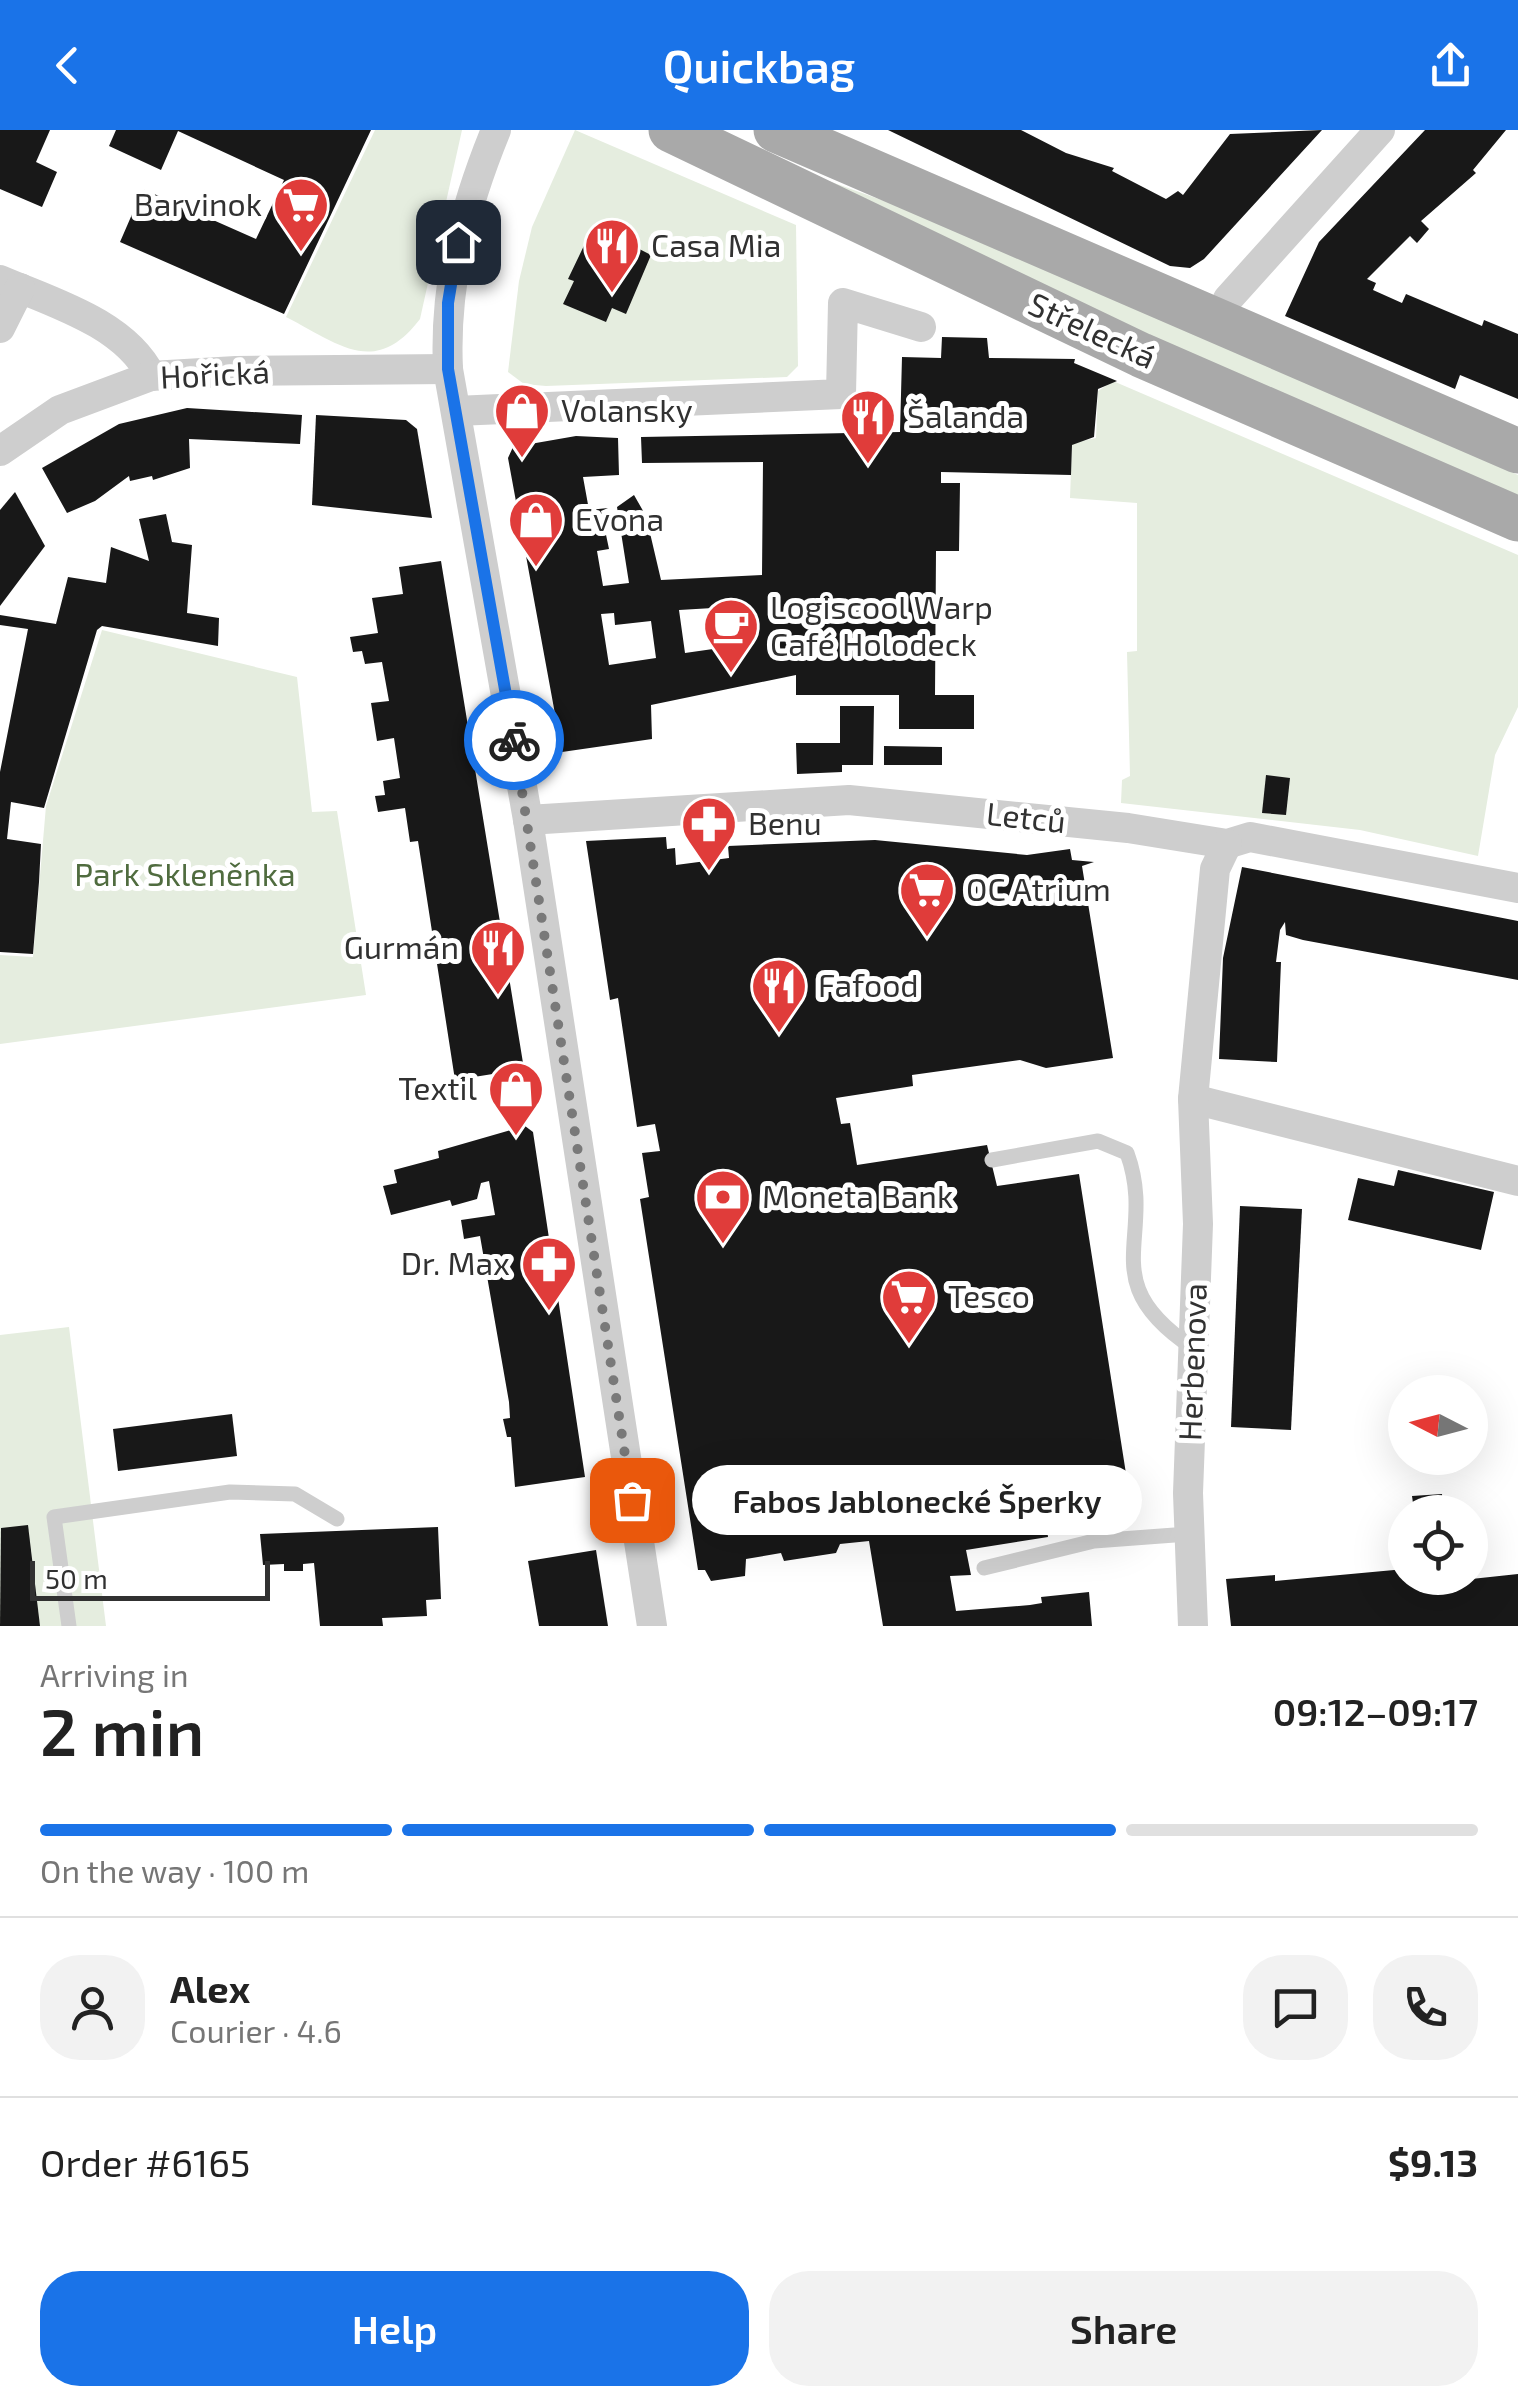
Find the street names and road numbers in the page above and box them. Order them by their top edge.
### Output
street label: Střelecká [1023,283,1162,375]
street label: Hořická [159,351,271,395]
street label: Letců [985,793,1068,839]
street label: Herbenova [1169,1282,1213,1441]

